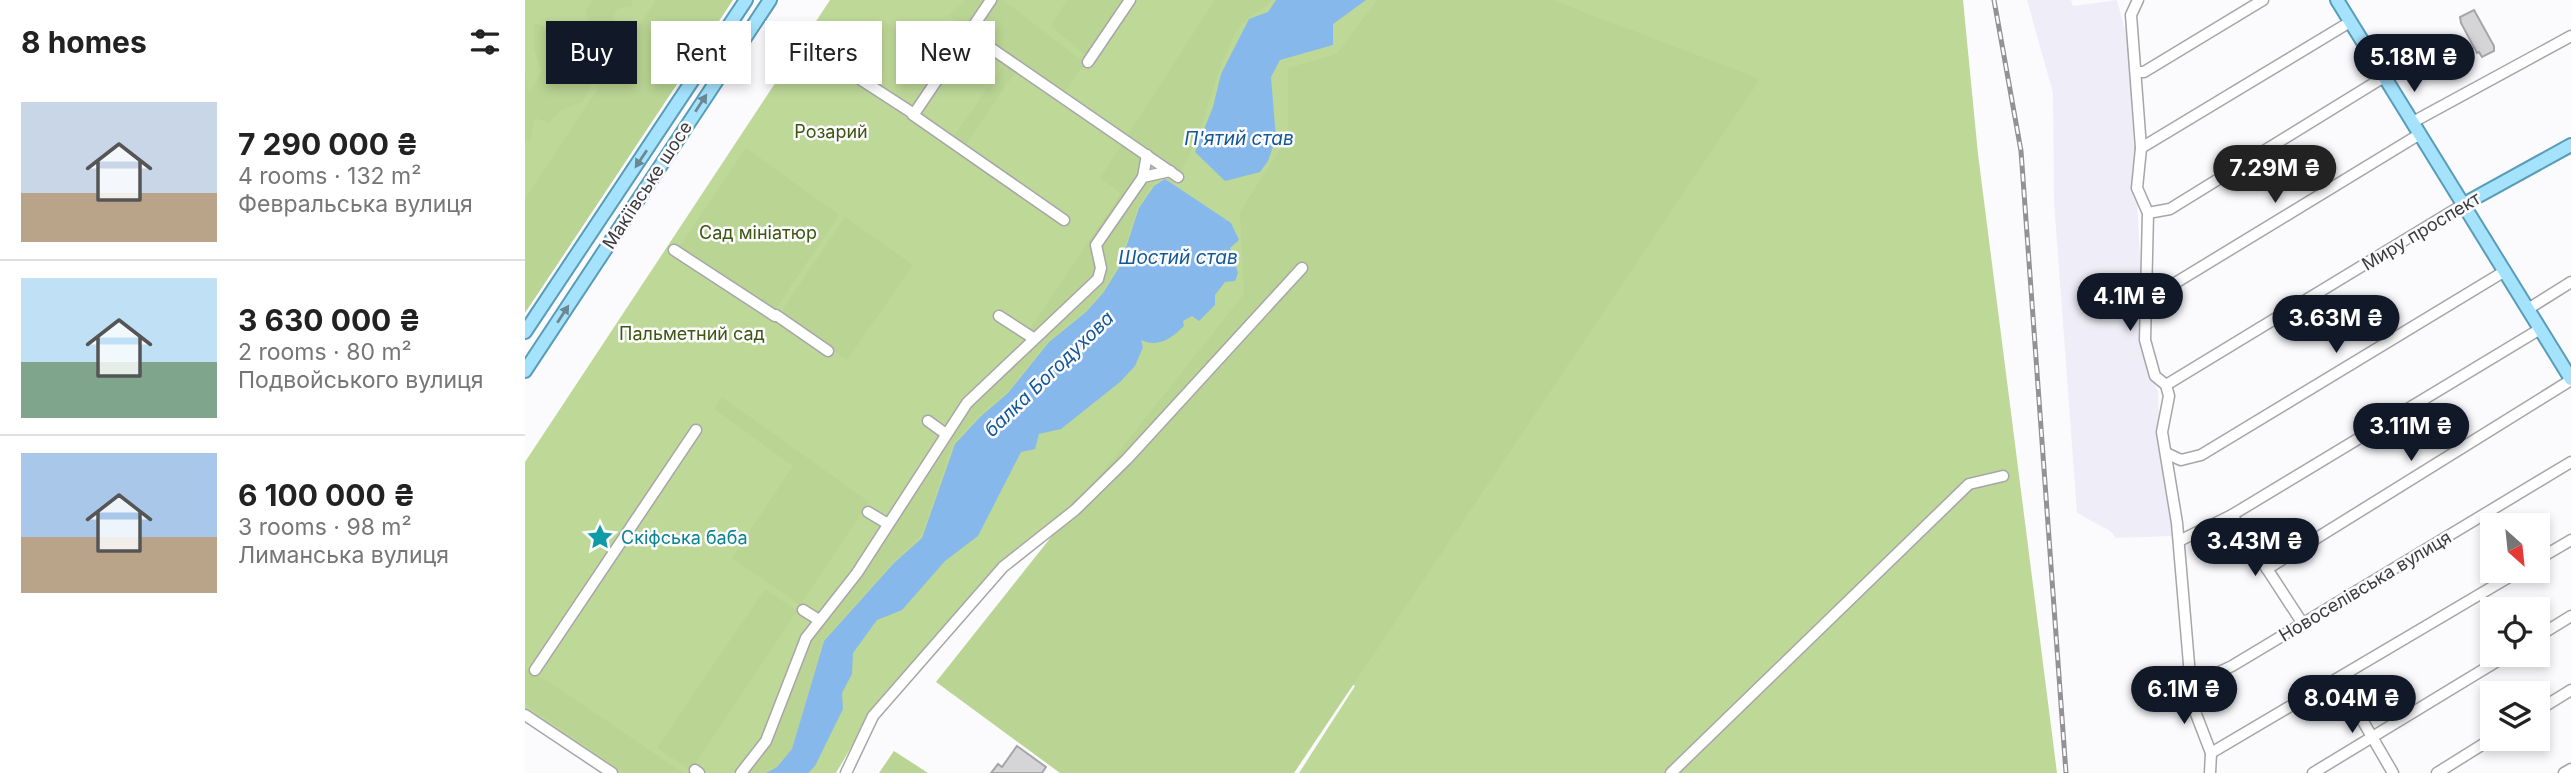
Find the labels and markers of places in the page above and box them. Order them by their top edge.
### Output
pin: 5.18M ₴ [2349,34,2479,94]
pin: 7.29M ₴ [2210,146,2340,205]
pin: 4.1M ₴ [2073,274,2187,333]
pin: 3.63M ₴ [2271,296,2401,355]
pin: 3.11M ₴ [2346,404,2476,463]
pin: 3.43M ₴ [2190,518,2320,578]
place icon: Скіфська баба [585,522,615,552]
place label: Скіфська баба [621,527,747,548]
pin: 6.1M ₴ [2127,666,2241,726]
pin: 8.04M ₴ [2287,676,2417,735]

